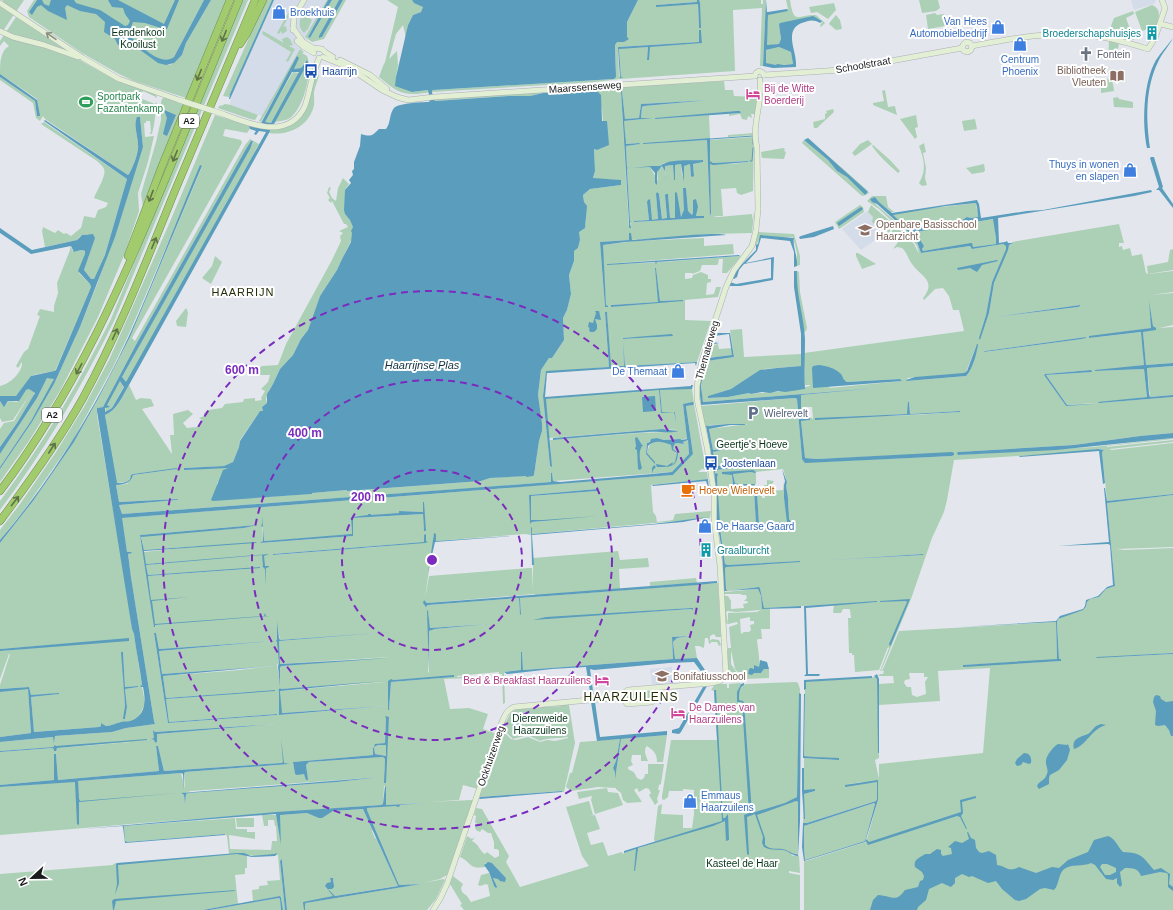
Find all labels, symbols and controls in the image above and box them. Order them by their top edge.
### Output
shop icon: Broekhuis [271,4,287,20]
place label: Broekhuis [290,7,334,18]
place label: Van Hees Automobielbedrijf [910,16,987,39]
shop icon: Van Hees Automobielbedrijf [990,19,1006,35]
building icon: Broederschapshuisjes [1144,25,1160,41]
park label: Eendenkooi Kooilust [112,27,164,50]
place label: Broederschapshuisjes [1043,28,1141,39]
one-way arrow [220,30,227,42]
one-way arrow [46,32,57,40]
shop icon: Centrum Phoenix [1012,36,1028,52]
church icon: Fontein [1078,46,1094,62]
place label: Fontein [1097,49,1130,60]
place label: Centrum Phoenix [1001,54,1039,77]
street label: Schoolstraat [835,55,892,75]
bus stop icon: Haarrijn [303,63,319,79]
place label: Bibliotheek Vleuten [1057,65,1107,88]
place label: Haarrijn [322,66,357,77]
one-way arrow [194,68,202,80]
library icon: Bibliotheek Vleuten [1109,68,1125,84]
street label: Maarssenseweg [548,79,622,95]
place label: Bij de Witte Boerderij [764,83,815,106]
hotel icon: Bij de Witte Boerderij [745,86,761,102]
place label: Sportpark Fazantenkamp [97,91,164,114]
sports icon: Sportpark Fazantenkamp [78,94,94,110]
road number: A2 [179,114,199,128]
one-way arrow [170,150,178,162]
place label: Thuys in wonen en slapen [1049,159,1119,182]
shop icon: Thuys in wonen en slapen [1122,162,1138,178]
one-way arrow [146,189,154,201]
place label: Openbare Basisschool Haarzicht [876,219,977,242]
school or university icon: Openbare Basisschool Haarzicht [857,222,873,238]
one-way arrow [150,237,158,249]
district label: HAARRIJN [211,286,275,298]
street label: Thematerweg [693,319,721,381]
one-way arrow [112,328,119,340]
water label: Haarrijnse Plas [385,359,460,371]
one-way arrow [75,362,82,374]
text: 600 m [225,363,259,377]
shop icon: De Themaat [670,363,686,379]
place label: De Themaat [612,366,667,377]
parking icon: Wielrevelt [745,405,761,421]
road number: A2 [42,408,62,422]
place label: Wielrevelt [764,408,808,419]
text: 400 m [288,426,322,440]
park label: Geertje's Hoeve [716,439,788,450]
one-way arrow [49,442,57,454]
bus stop icon: Joostenlaan [703,455,719,471]
place label: Joostenlaan [722,458,776,469]
cafe icon: Hoeve Wielrevelt [680,482,696,498]
place label: Hoeve Wielrevelt [699,485,775,496]
text: 200 m [351,490,385,504]
one-way arrow [11,495,20,506]
shop icon: De Haarse Gaard [697,518,713,534]
place label: De Haarse Gaard [716,521,794,532]
building icon: Graalburcht [698,542,714,558]
place label: Graalburcht [717,545,769,556]
centre of rings [425,553,439,567]
school or university icon: Bonifatiusschool [654,668,670,684]
place label: Bonifatiusschool [673,671,746,682]
hotel icon: Bed & Breakfast Haarzuilens [594,672,610,688]
place label: Bed & Breakfast Haarzuilens [463,675,591,686]
district label: HAARZUILENS [583,690,679,704]
place label: De Dames van Haarzuilens [689,702,755,725]
hotel icon: De Dames van Haarzuilens [670,705,686,721]
park label: Dierenweide Haarzuilens [512,713,568,736]
street label: Ockhuizerweg [475,724,507,788]
place label: Emmaus Haarzuilens [701,790,754,813]
shop icon: Emmaus Haarzuilens [682,793,698,809]
north arrow [12,858,52,898]
park label: Kasteel de Haar [706,858,779,869]
text: N [16,876,30,888]

